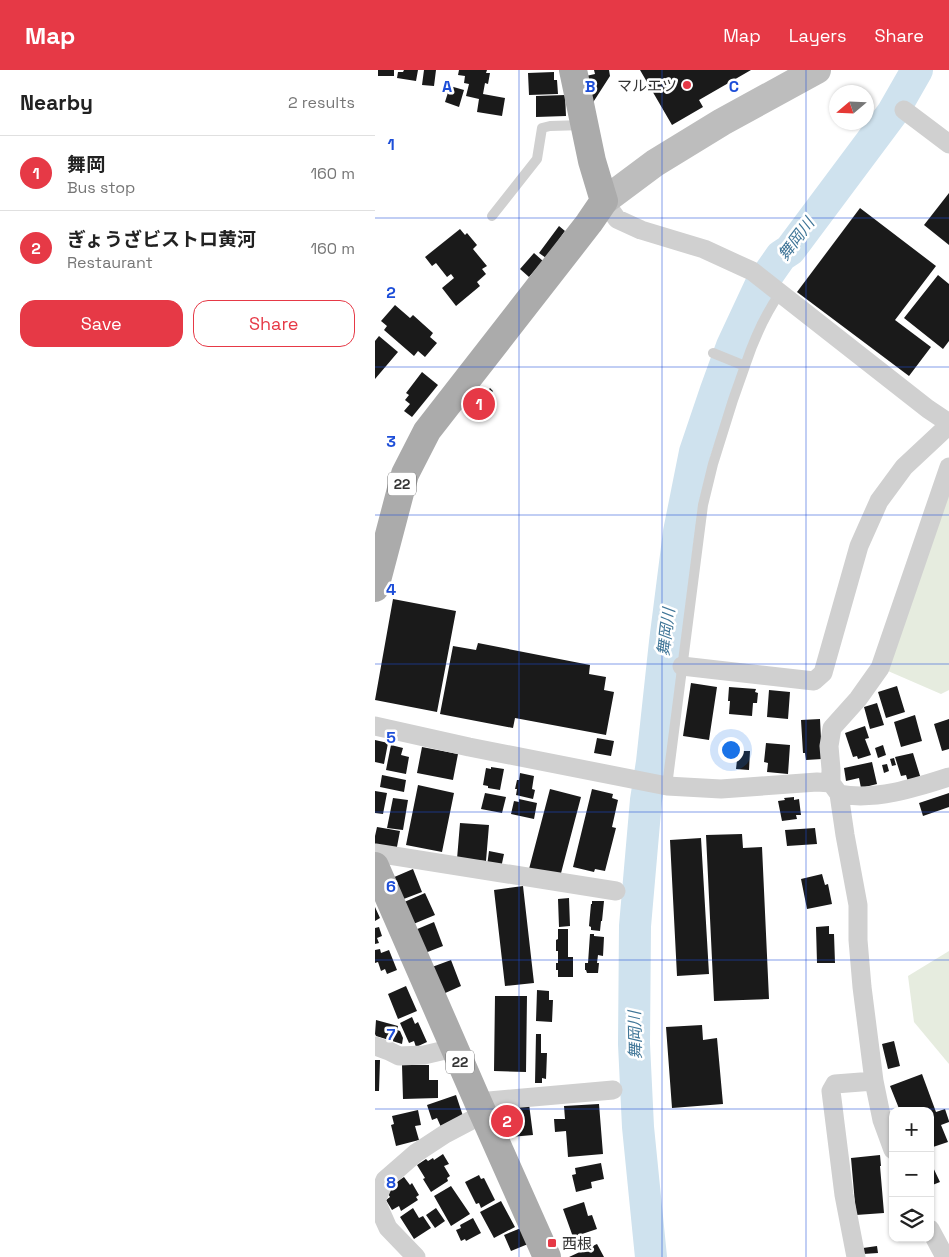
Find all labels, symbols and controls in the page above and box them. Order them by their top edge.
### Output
text: Map [25,20,75,51]
text: Map [723,24,761,47]
text: Layers [789,24,846,47]
text: Share [874,24,924,47]
text: A [442,76,452,97]
text: B [585,76,595,97]
place label: マルエツ [617,76,677,95]
text: C [729,76,739,97]
marker: マルエツ [681,79,693,91]
north arrow [829,85,874,130]
text: Nearby [20,89,93,116]
text: 2 results [288,92,355,113]
text: 1 [387,134,395,155]
text: 舞岡 [67,152,105,177]
text: 1 [32,163,40,184]
text: 160 m [310,163,355,184]
text: Bus stop [67,177,135,198]
water label: 舞岡川 [773,212,820,264]
text: ぎょうざビストロ黄河 [67,227,256,252]
text: 2 [31,238,41,259]
text: 160 m [310,238,355,259]
text: Restaurant [67,252,153,273]
text: 2 [386,282,396,303]
button: Save [20,300,183,347]
button: Share [193,300,355,347]
pin: 1 [463,385,495,423]
text: 3 [386,431,396,452]
road number: 22 [388,472,416,496]
text: 4 [386,579,396,600]
water label: 舞岡川 [653,605,680,657]
text: 5 [386,727,396,748]
your location [718,737,744,763]
text: 6 [386,876,396,897]
water label: 舞岡川 [624,1009,646,1059]
text: 7 [387,1024,396,1045]
road number: 22 [446,1050,474,1074]
pin: 2 [491,1102,523,1140]
map controls [889,1107,934,1242]
button: + [889,1107,934,1152]
button: − [889,1152,934,1197]
text: 8 [386,1172,396,1193]
button: layers [889,1197,934,1242]
place label: 西根 [562,1234,592,1253]
marker: 西根 [546,1237,558,1249]

